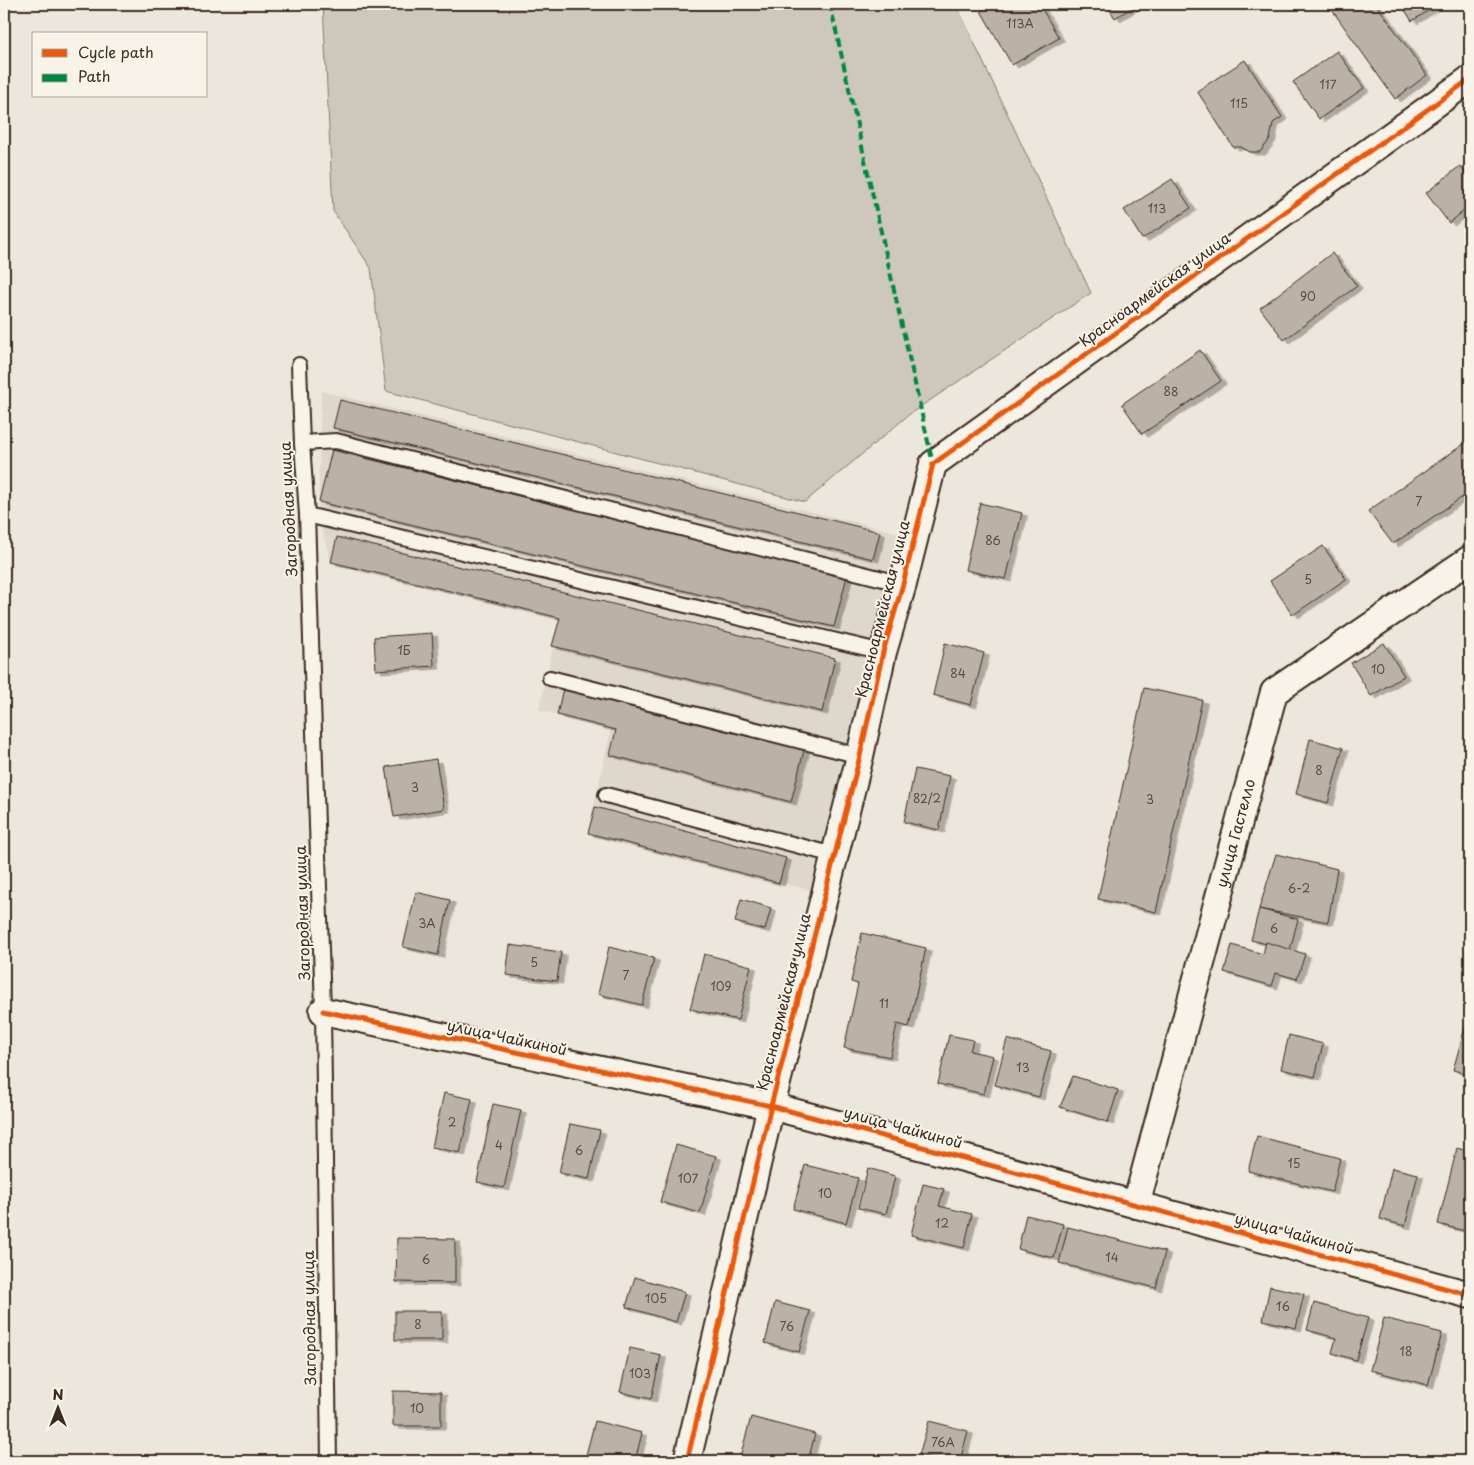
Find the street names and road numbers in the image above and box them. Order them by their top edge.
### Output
street label: Красноармейская улица [1074,226,1235,352]
street label: Загородная улица [272,440,303,577]
street label: Красноармейская улица [848,517,915,700]
street label: улица Гастелло [1209,776,1260,890]
street label: Загородная улица [288,845,315,981]
street label: Красноармейская улица [749,910,816,1093]
street label: улица Чайкиной [445,1013,569,1060]
street label: улица Чайкиной [841,1100,965,1153]
street label: улица Чайкиной [1232,1206,1356,1259]
street label: Загородная улица [296,1250,321,1386]

